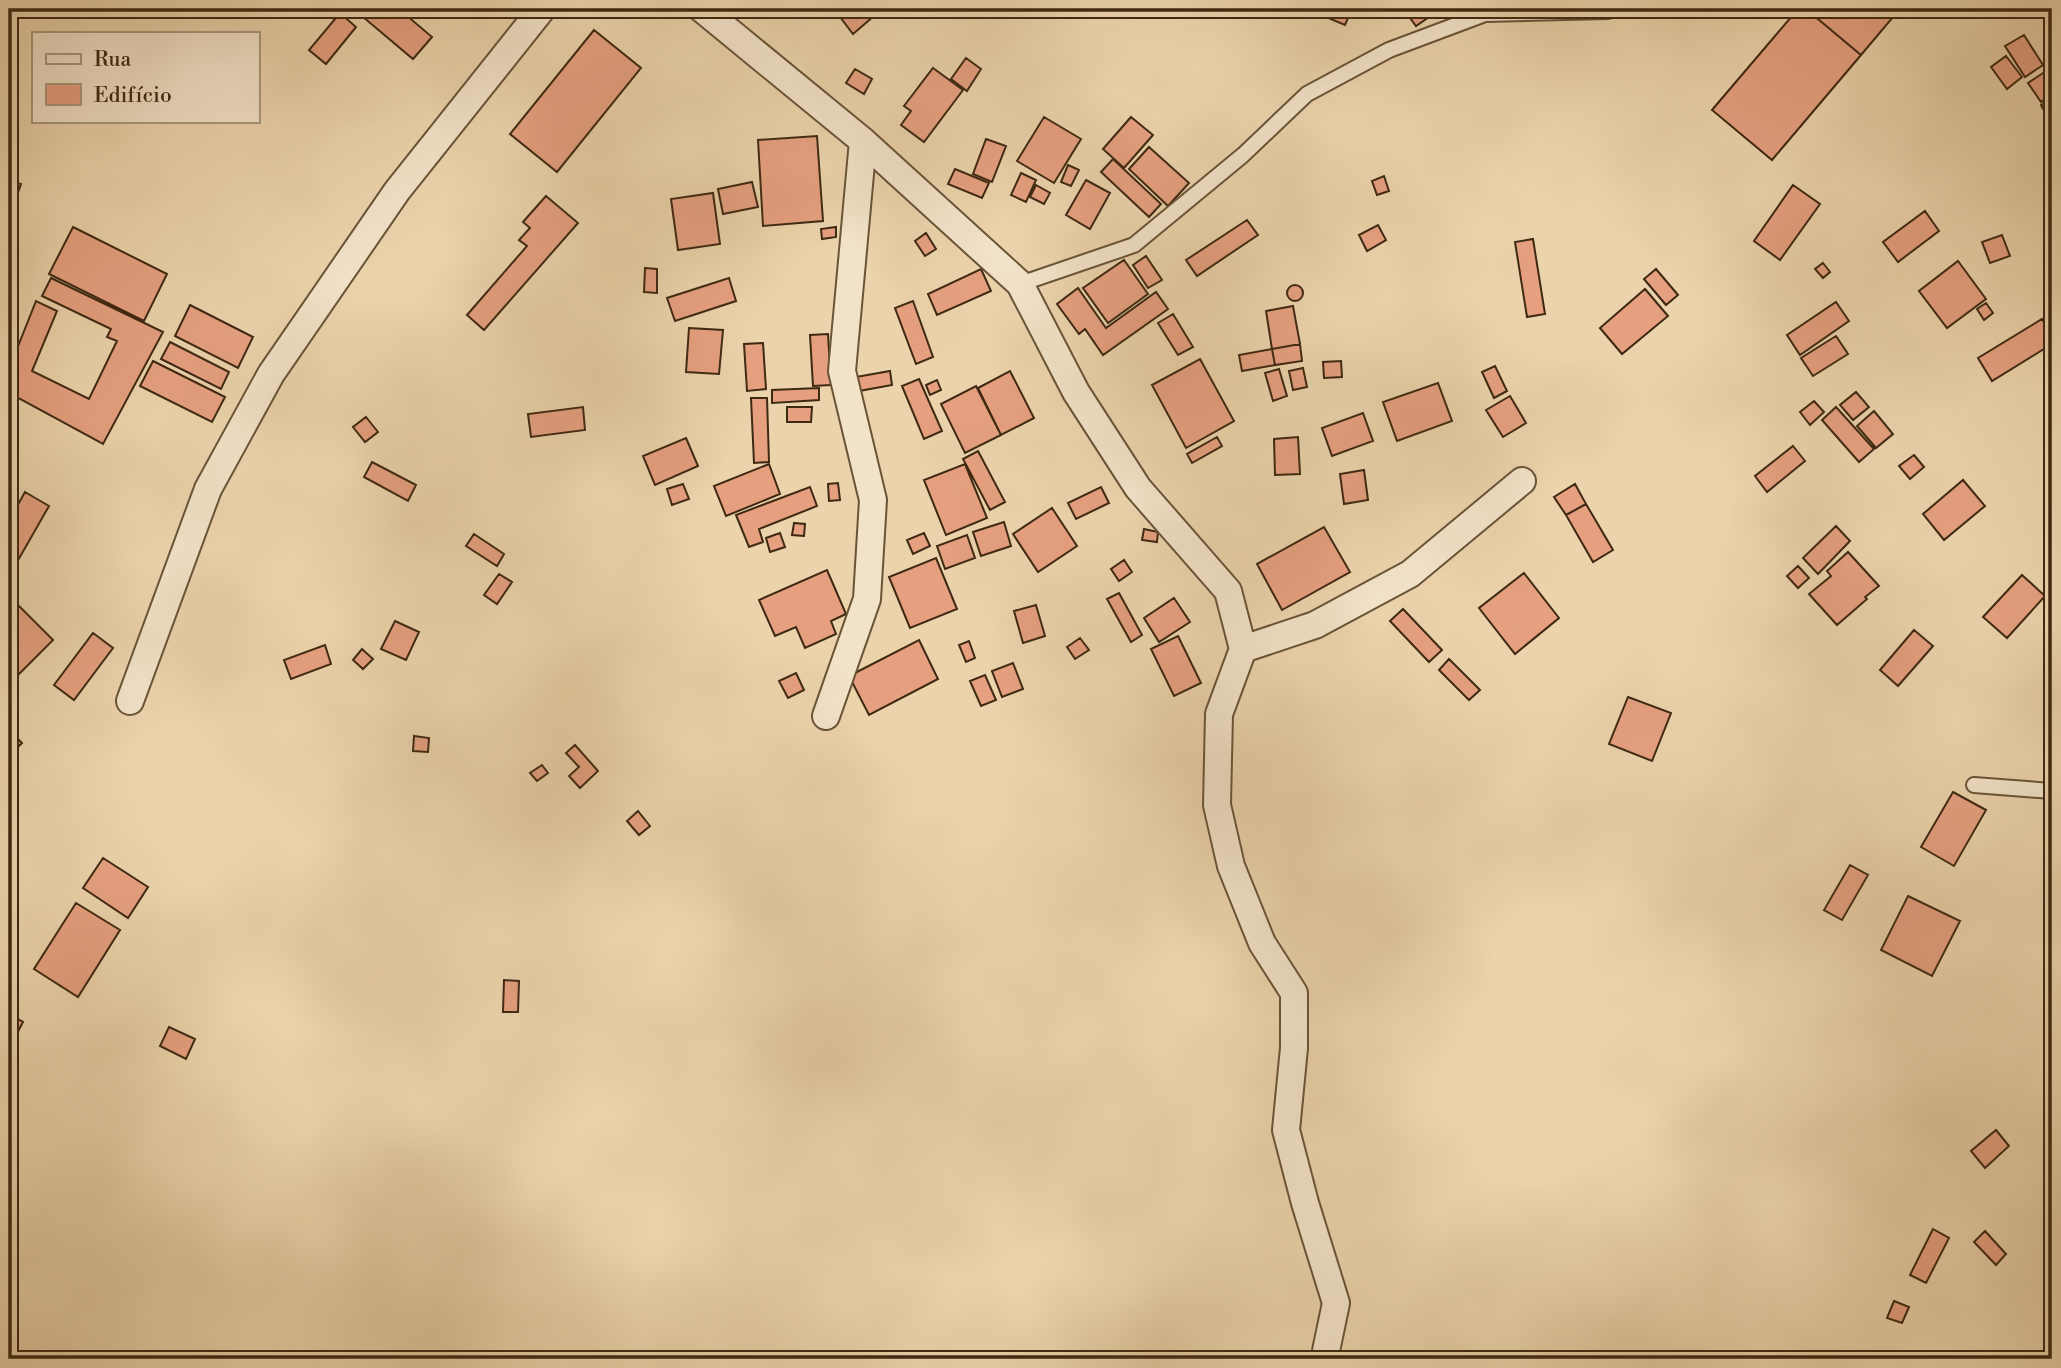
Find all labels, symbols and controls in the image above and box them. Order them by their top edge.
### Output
legend [32,32,259,122]
text: Rua [94,47,131,73]
text: Edifício [94,83,172,109]

